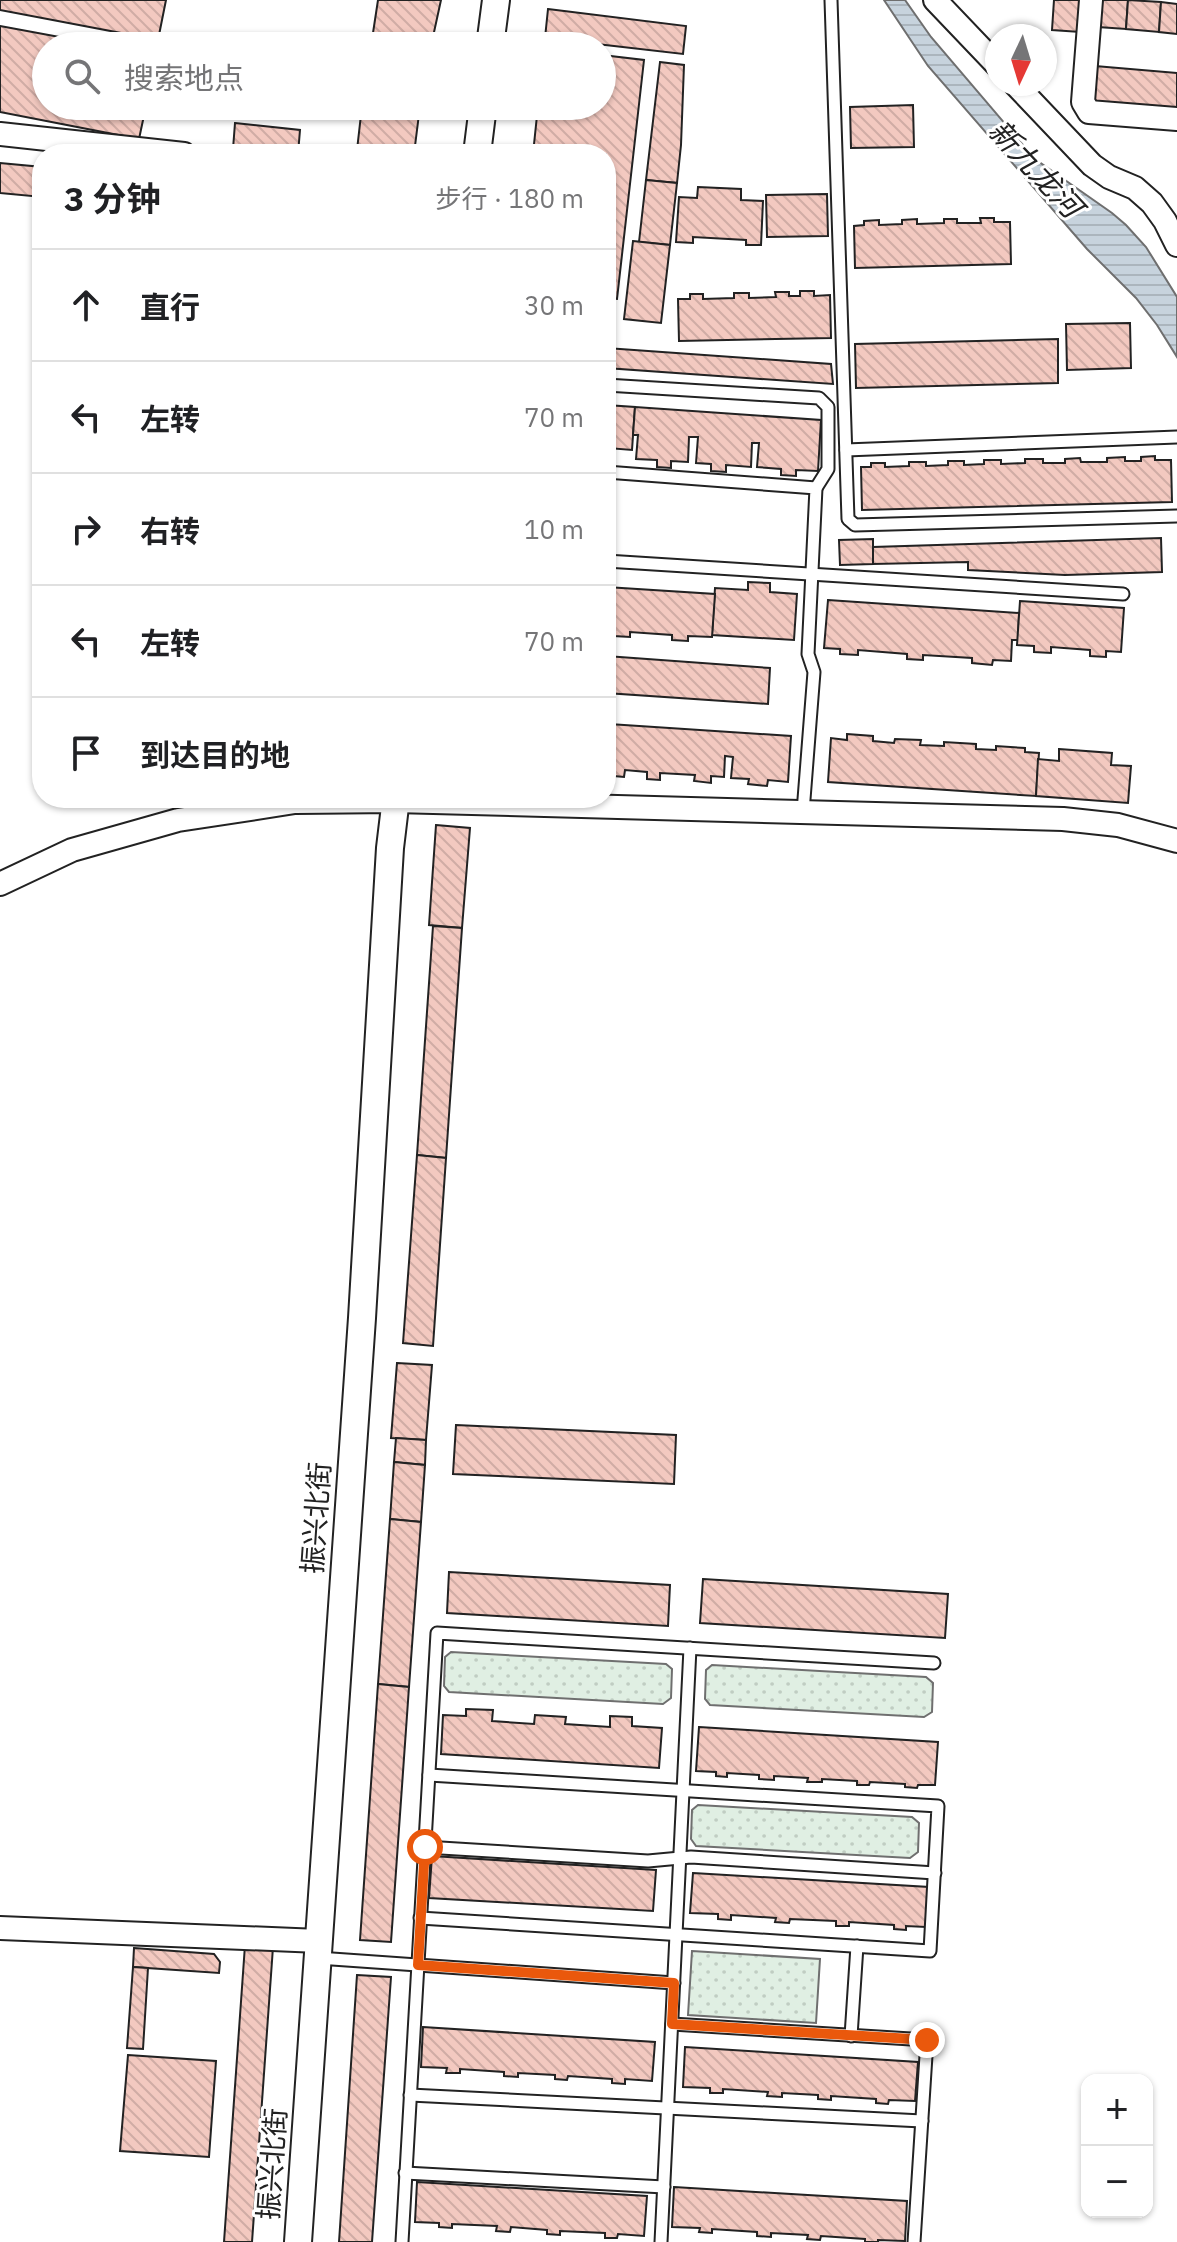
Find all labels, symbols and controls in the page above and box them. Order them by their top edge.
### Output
north arrow [985,24,1057,96]
search box [32,32,616,120]
icon: search [60,54,104,98]
text: 搜索地点 [124,58,244,97]
water label: 新九龙河 [981,111,1095,229]
text: 3 分钟 [64,176,160,220]
text: 步行 · 180 m [436,181,584,215]
icon: ahead [64,283,108,327]
text: 直行 [140,287,200,326]
text: 30 m [524,288,584,322]
icon: left [64,395,108,439]
text: 左转 [140,399,200,438]
text: 70 m [524,400,584,434]
icon: right [64,507,108,551]
text: 右转 [140,511,200,550]
text: 10 m [524,512,584,546]
icon: left [64,619,108,663]
text: 左转 [140,623,200,662]
text: 70 m [524,624,584,658]
icon: arrive [64,731,108,775]
text: 到达目的地 [140,735,290,774]
street label: 振兴北街 [293,1461,338,1575]
route start [407,1829,443,1865]
route end [909,2022,945,2058]
map controls [1081,2074,1153,2218]
button: + [1081,2074,1153,2146]
street label: 振兴北街 [249,2107,294,2221]
button: − [1081,2146,1153,2218]

